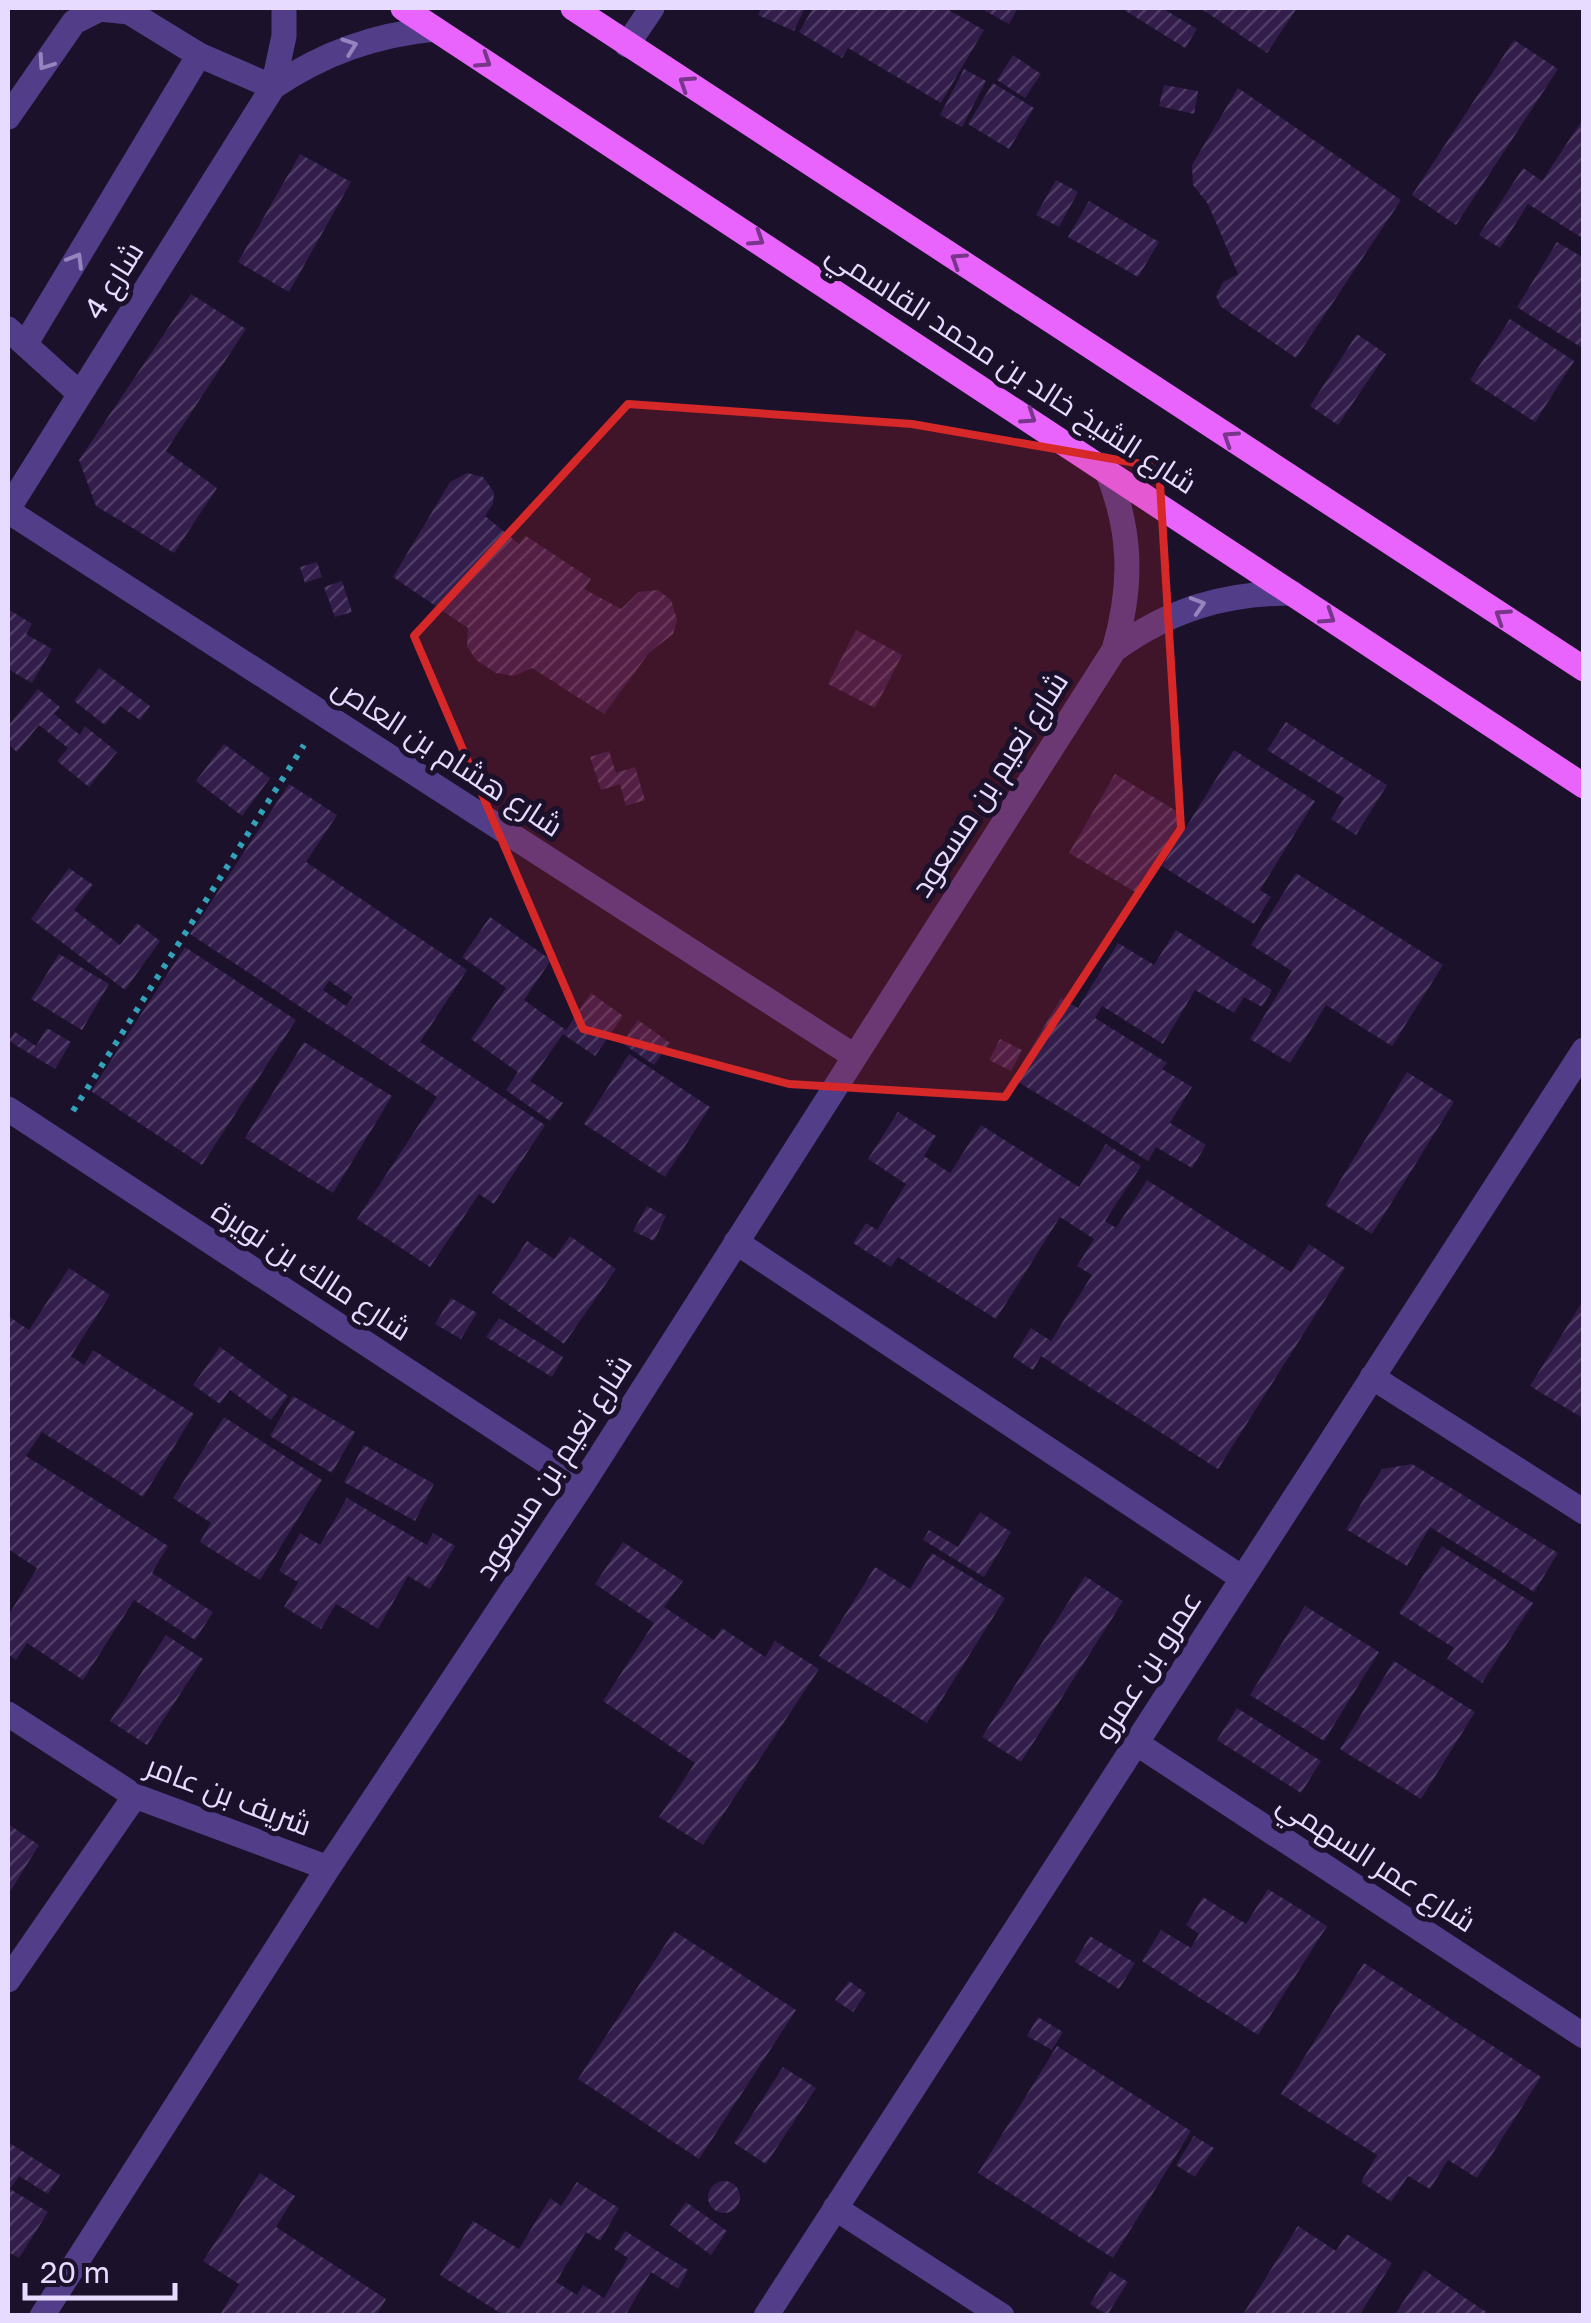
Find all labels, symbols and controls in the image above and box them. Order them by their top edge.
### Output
one-way arrow [340,37,357,58]
one-way arrow [474,49,492,68]
one-way arrow [39,52,57,71]
one-way arrow [678,76,696,95]
one-way arrow [745,227,764,245]
street label: شارع 4 [75,235,153,327]
street label: شارع الشيخ خالد بن محمد القاسمي [817,235,1204,506]
one-way arrow [64,253,83,271]
one-way arrow [950,254,968,273]
one-way arrow [1018,404,1036,423]
one-way arrow [1222,432,1240,451]
one-way arrow [1189,597,1206,617]
one-way arrow [1317,604,1335,623]
one-way arrow [1495,609,1513,628]
street label: شارع نعيم بن مسعود [903,665,1078,905]
street label: شارع هشام بن العاص [325,668,570,846]
street label: شارع مالك بن نويرة [204,1192,418,1350]
street label: شارع نعيم بن مسعود [467,1348,642,1588]
street label: عمرو بن عمرو [1085,1584,1209,1747]
street label: شريف بن عامر [139,1746,317,1844]
street label: شارع عمر السهمي [1268,1785,1483,1944]
scale bar [25,2238,175,2300]
text: 20 m [40,2254,110,2290]

